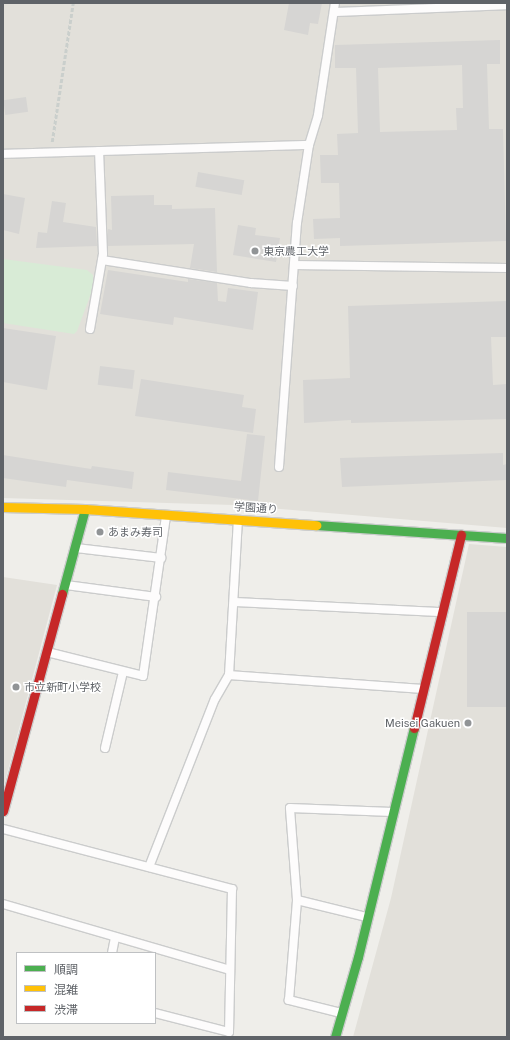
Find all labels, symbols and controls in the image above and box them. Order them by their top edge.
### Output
place label: 東京農工大学 [263,244,329,258]
marker: 東京農工大学 [250,246,260,256]
street label: 学園通り [234,500,278,516]
place label: あまみ寿司 [108,525,163,539]
marker: あまみ寿司 [95,527,105,537]
place label: 市立新町小学校 [24,680,101,694]
marker: 市立新町小学校 [11,682,21,692]
place label: Meisei Gakuen [385,716,460,730]
marker: Meisei Gakuen [463,718,473,728]
legend [16,952,156,1024]
text: 順調 [54,963,78,977]
text: 混雑 [54,983,78,997]
text: 渋滞 [54,1003,78,1017]

